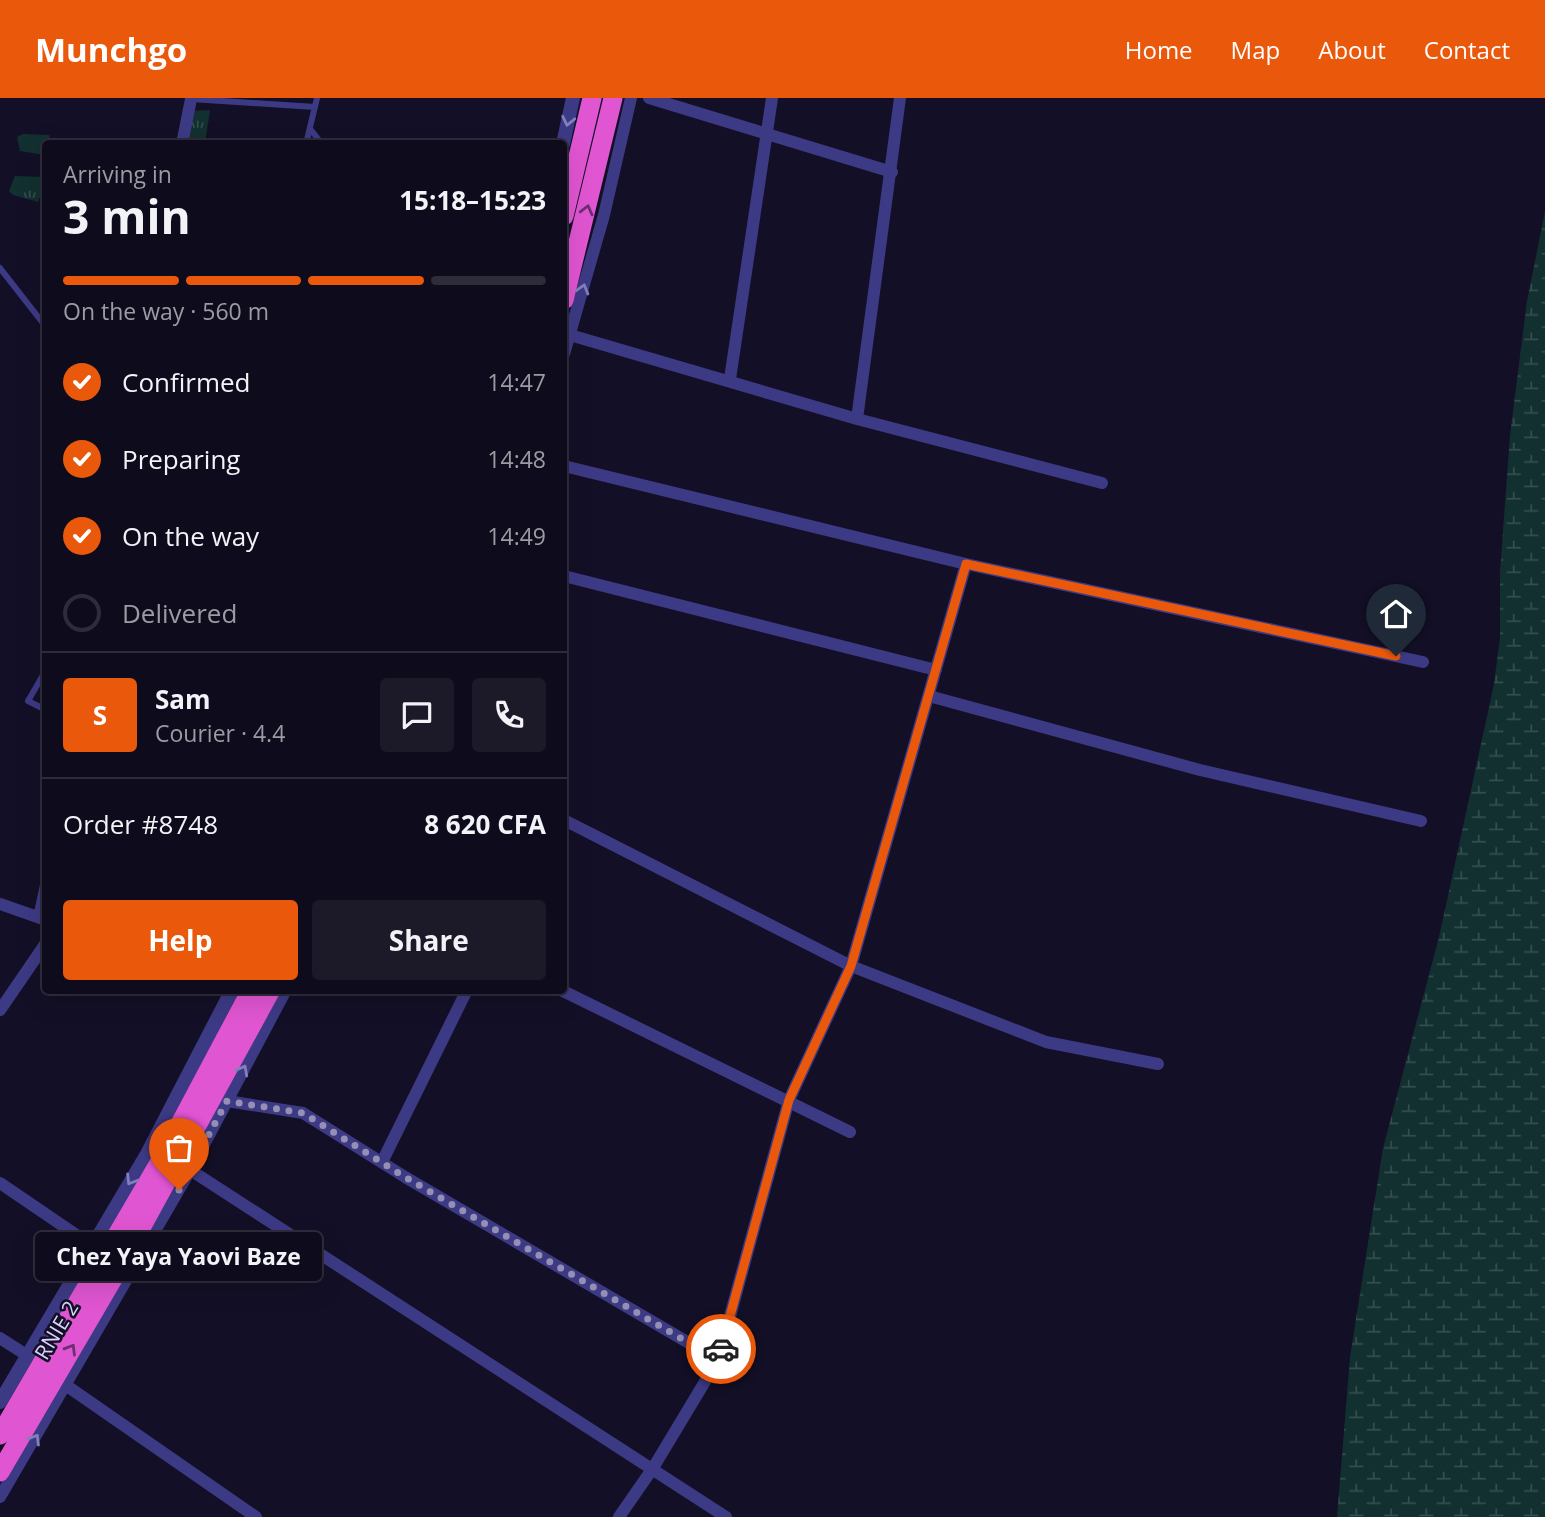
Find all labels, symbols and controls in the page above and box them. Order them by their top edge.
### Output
text: Munchgo [35,27,187,72]
text: Home [1125,33,1193,66]
text: Map [1231,33,1280,66]
text: About [1318,33,1386,66]
text: Contact [1424,33,1510,66]
one-way arrow [562,115,576,127]
text: Arriving in [63,158,172,190]
text: 15:18–15:23 [399,182,546,218]
text: 3 min [63,185,191,247]
one-way arrow [579,204,593,216]
one-way arrow [575,283,589,295]
text: On the way · 560 m [63,295,269,327]
icon: check [63,363,101,401]
text: Confirmed [122,364,250,400]
text: 14:47 [487,366,546,398]
icon: check [63,440,101,478]
text: Preparing [122,441,240,477]
text: 14:48 [487,443,546,475]
icon: check [63,517,101,555]
text: On the way [122,518,259,554]
text: 14:49 [487,520,546,552]
pin [1366,584,1426,656]
text: Delivered [122,595,237,631]
icon: home [1377,595,1415,633]
button: chat [380,678,454,752]
button: phone [472,678,546,752]
text: Sam [155,681,211,717]
text: S [93,697,107,733]
text: Courier · 4.4 [155,717,285,749]
text: Order #8748 [63,806,218,842]
text: 8 620 CFA [424,806,546,842]
button: Help [63,900,298,980]
button: Share [312,900,546,980]
one-way arrow [235,1065,249,1077]
pin [149,1118,209,1190]
icon: bag [160,1129,198,1167]
one-way arrow [126,1173,139,1186]
callout: Chez Yaya Yaovi Baze [36,1232,322,1281]
text: Chez Yaya Yaovi Baze [56,1240,301,1272]
street label: RNIE 2 [28,1295,84,1365]
courier [686,1314,756,1384]
icon: car [702,1330,740,1368]
one-way arrow [62,1343,75,1356]
one-way arrow [27,1433,40,1446]

